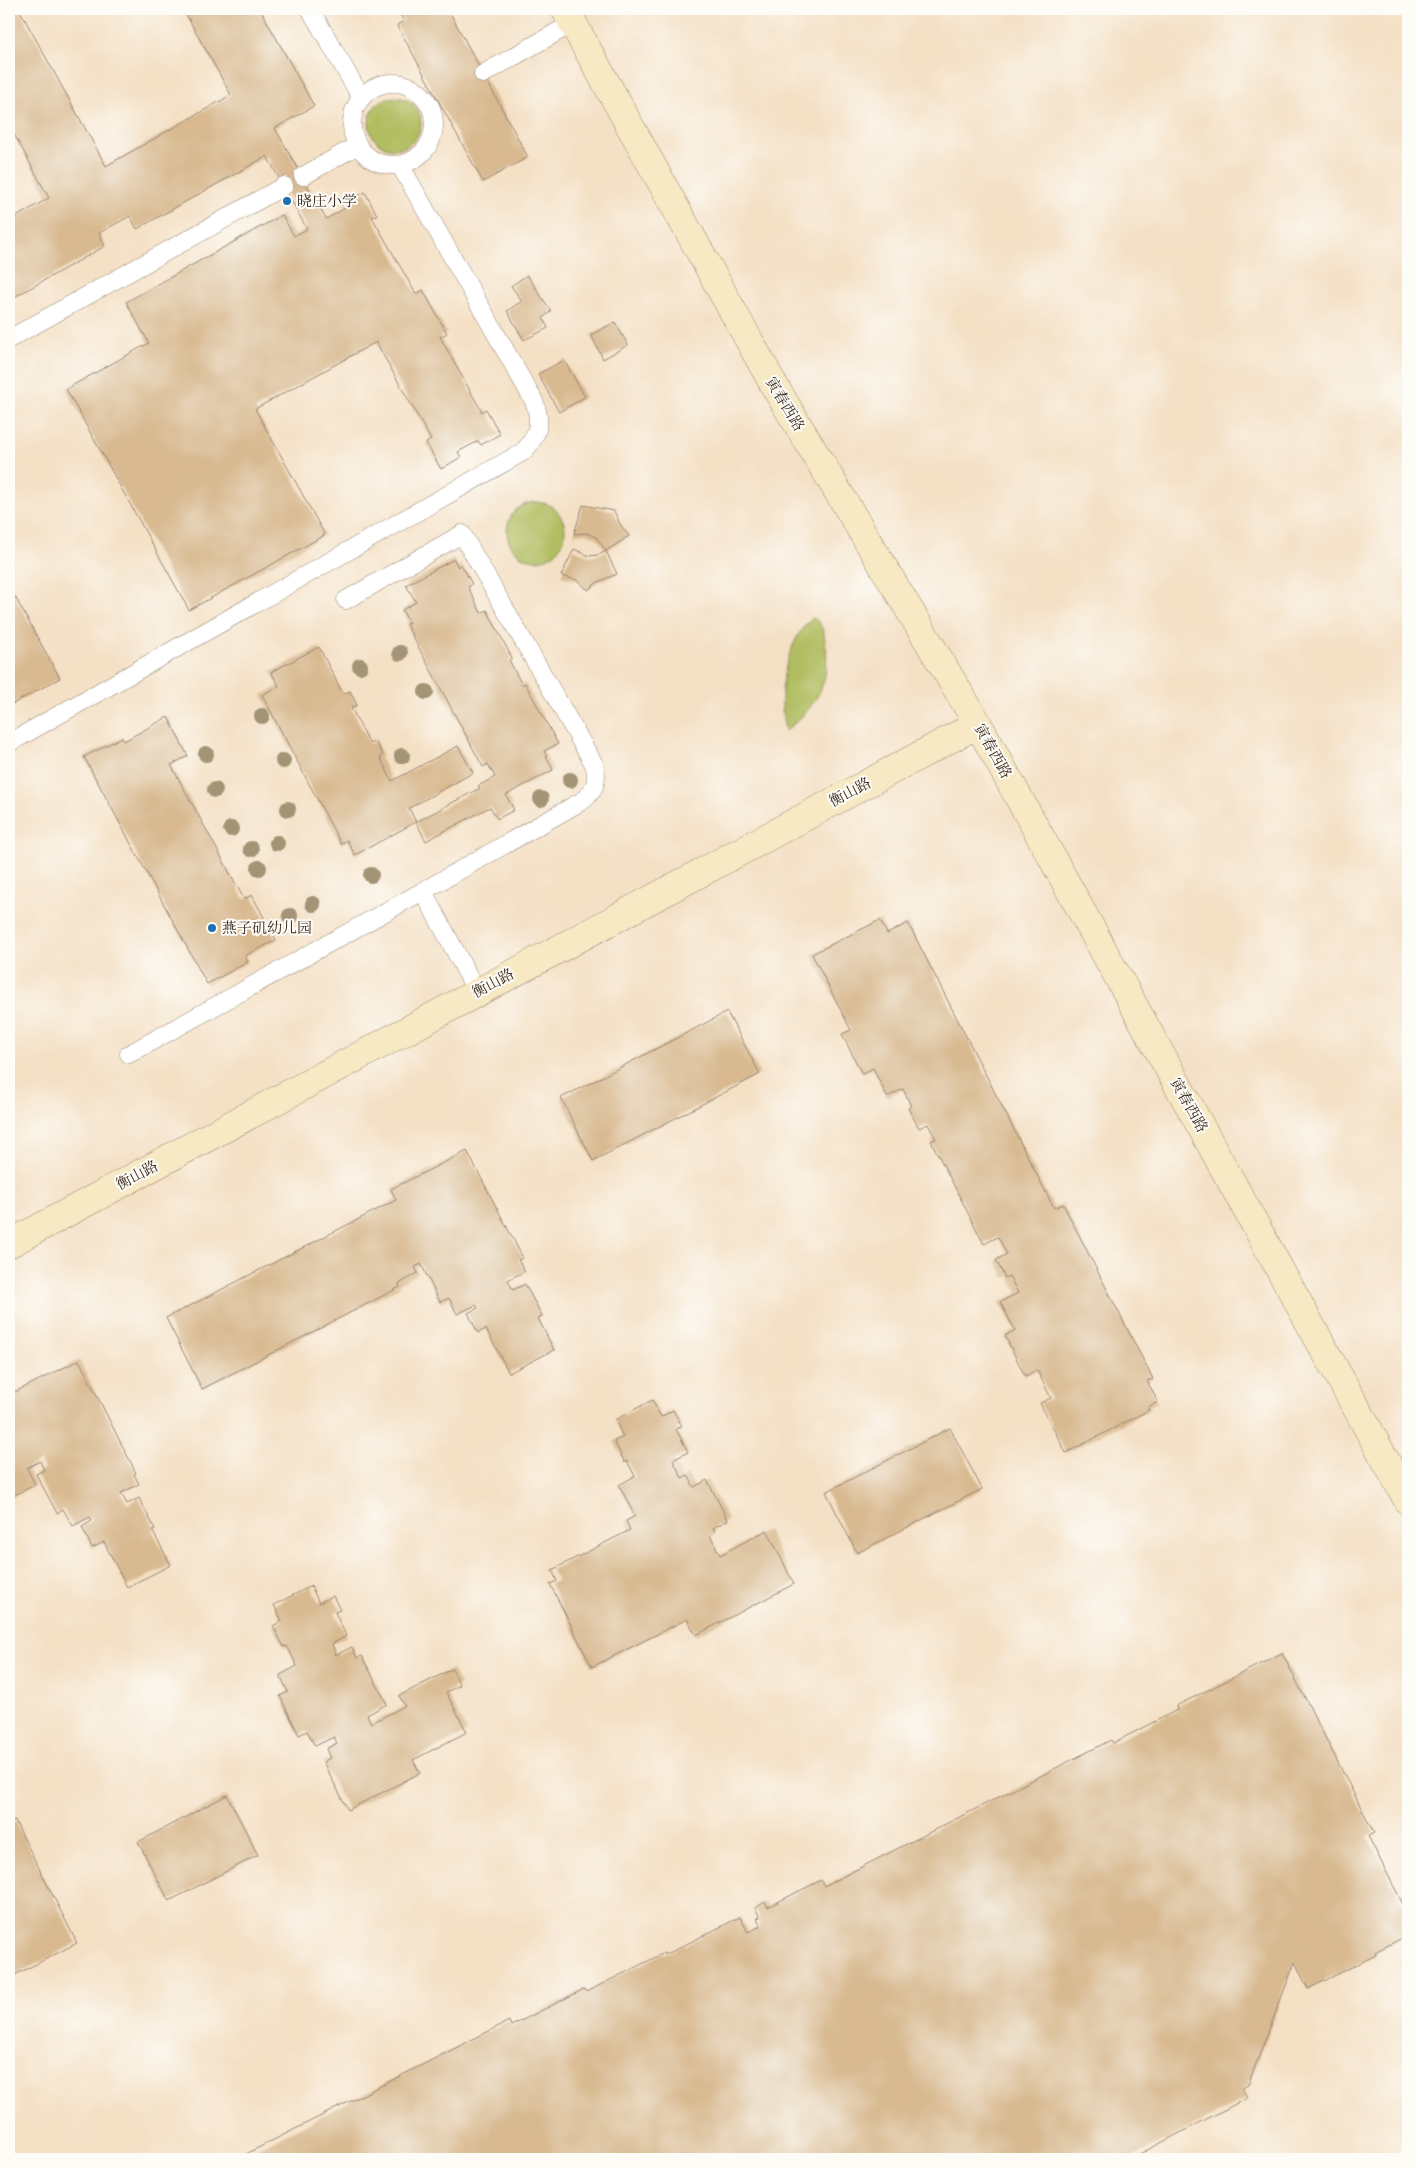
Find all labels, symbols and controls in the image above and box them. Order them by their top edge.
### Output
place label: 晓庄小学 [297,191,357,210]
marker: 晓庄小学 [281,195,293,207]
street label: 寅春西路 [762,373,809,434]
street label: 寅春西路 [971,720,1016,782]
street label: 衡山路 [825,773,874,811]
place label: 燕子矶幼儿园 [222,918,312,937]
marker: 燕子矶幼儿园 [206,922,218,934]
street label: 衡山路 [468,964,517,1002]
street label: 寅春西路 [1167,1074,1212,1136]
street label: 衡山路 [112,1156,161,1194]

